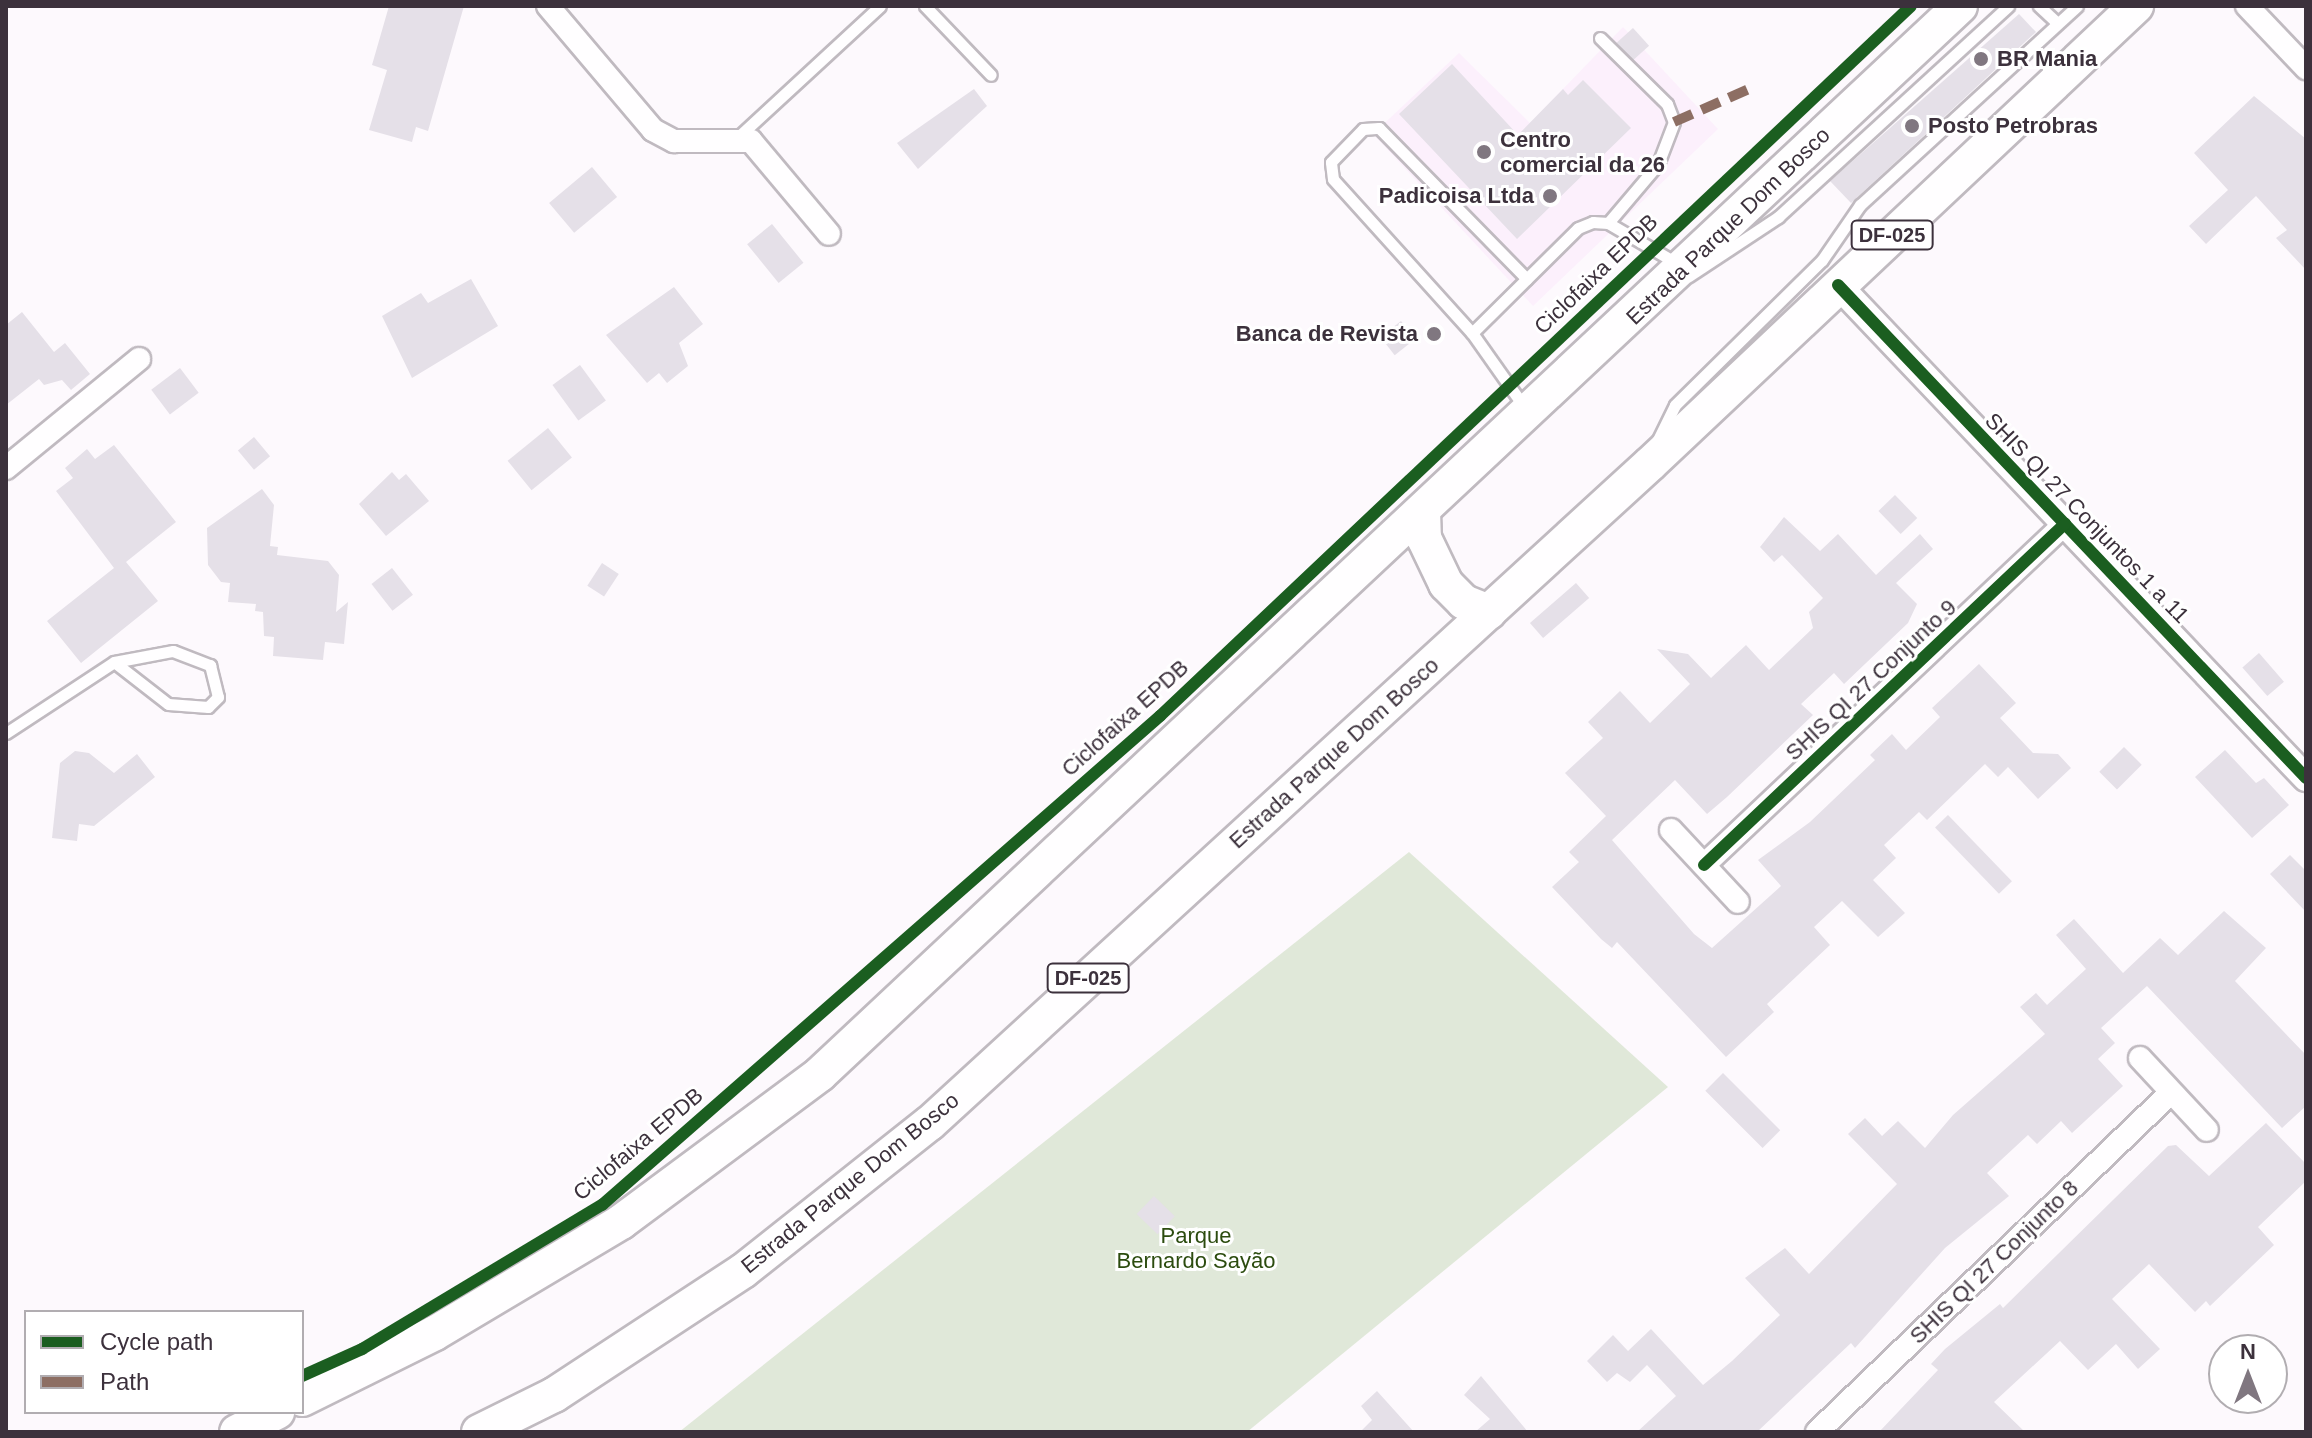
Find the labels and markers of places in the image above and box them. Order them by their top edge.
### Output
place label: BR Mania [1997,46,2097,72]
marker: BR Mania [1972,50,1990,68]
place label: Posto Petrobras [1928,113,2098,139]
marker: Posto Petrobras [1903,117,1921,135]
place label: Centro comercial da 26 [1500,126,1665,178]
marker: Centro comercial da 26 [1475,143,1493,161]
place label: Padicoisa Ltda [1379,183,1534,209]
marker: Padicoisa Ltda [1541,187,1559,205]
place label: Banca de Revista [1236,321,1418,347]
marker: Banca de Revista [1425,325,1443,343]

